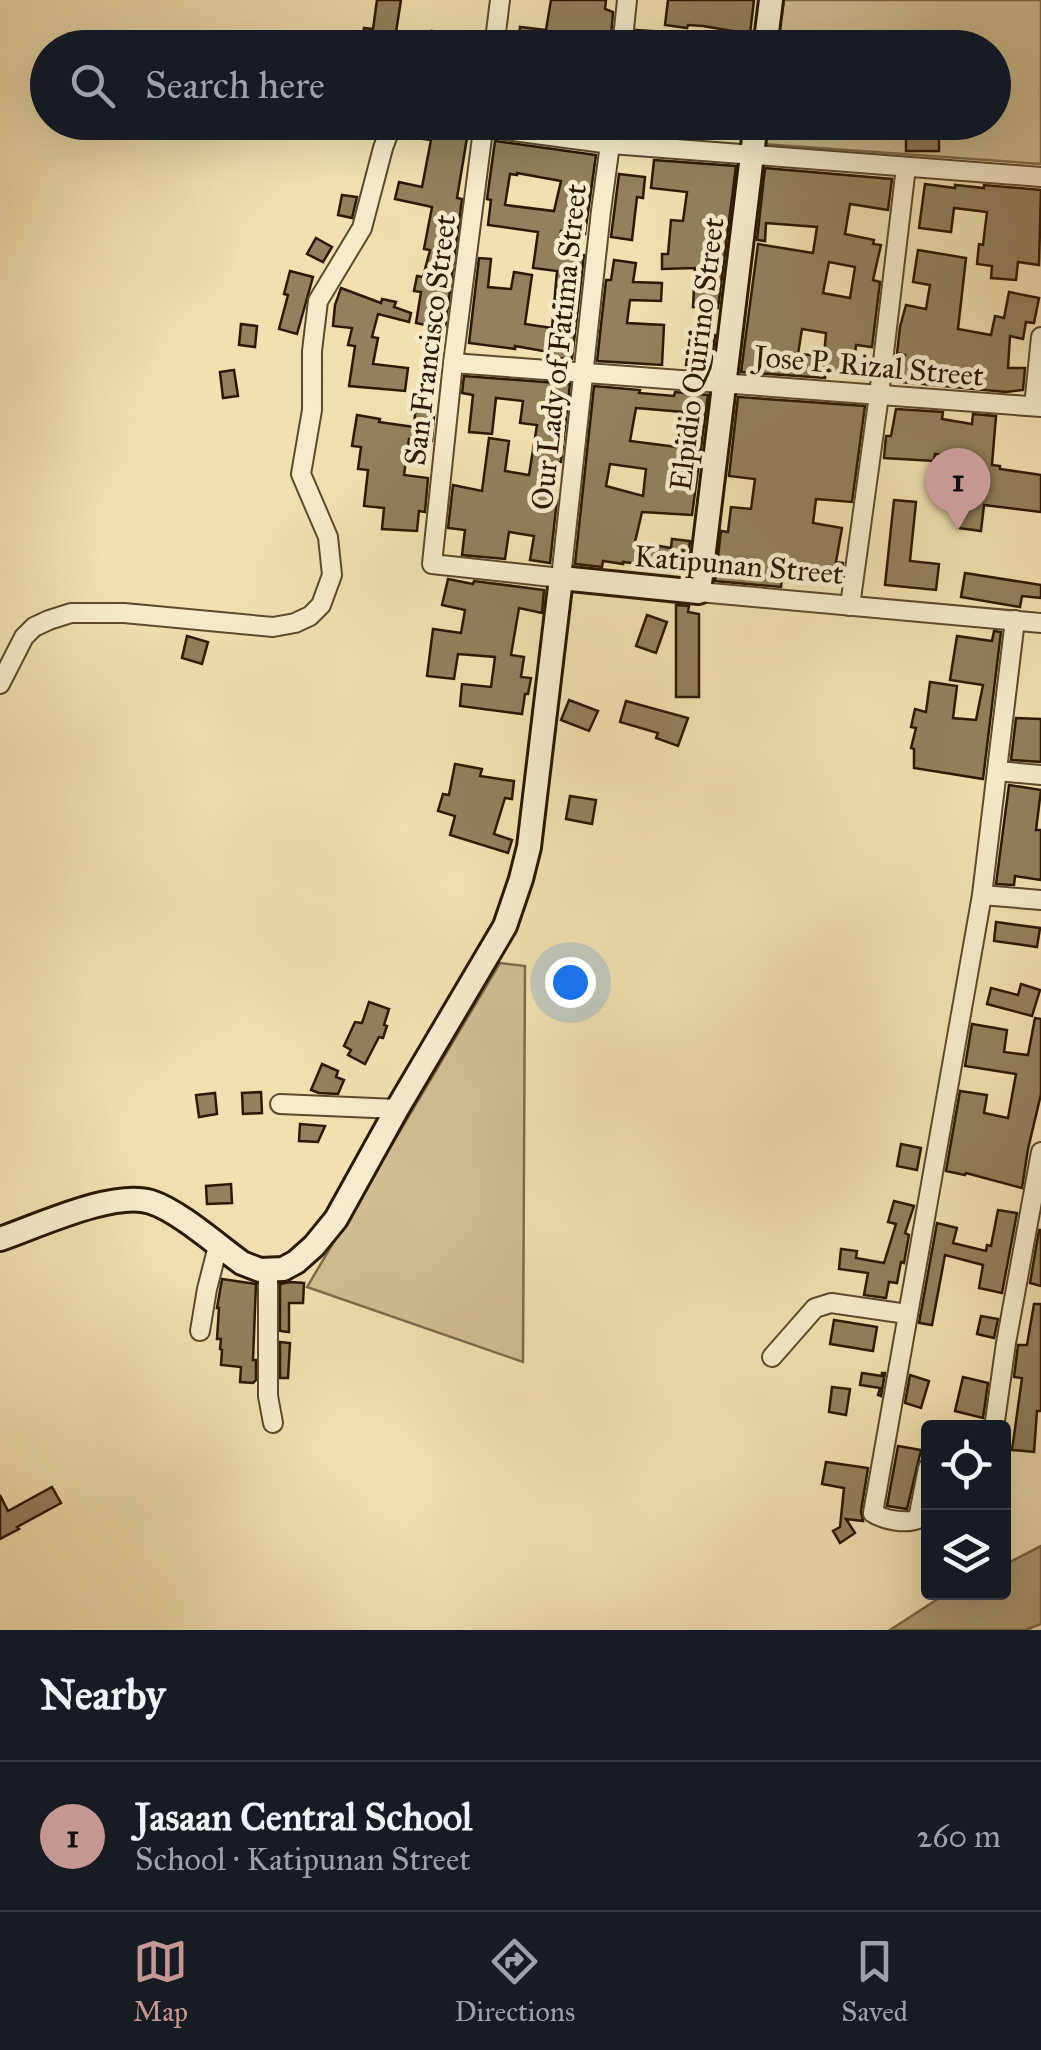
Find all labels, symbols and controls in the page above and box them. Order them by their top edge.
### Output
search box [30,30,1011,140]
icon: search [65,58,120,113]
text: Search here [145,62,325,108]
street label: Our Lady of Fatima Street [524,182,594,512]
street label: San Francisco Street [397,212,463,468]
street label: Elpidio Quirino Street [662,215,732,493]
street label: Jose P. Rizal Street [750,338,986,394]
pin: 1 [926,448,990,530]
street label: Katipunan Street [633,538,846,592]
your location [545,957,596,1008]
map controls [921,1420,1011,1600]
button: locate [921,1420,1011,1510]
button: layers [921,1510,1011,1600]
text: Nearby [40,1669,165,1721]
text: Jasaan Central School [135,1794,472,1840]
text: 1 [66,1817,79,1856]
text: 260 m [916,1817,1001,1856]
text: School · Katipunan Street [135,1840,471,1879]
tab: Map [133,1934,188,2029]
tab: Directions [454,1934,575,2029]
tab: Saved [841,1934,908,2029]

